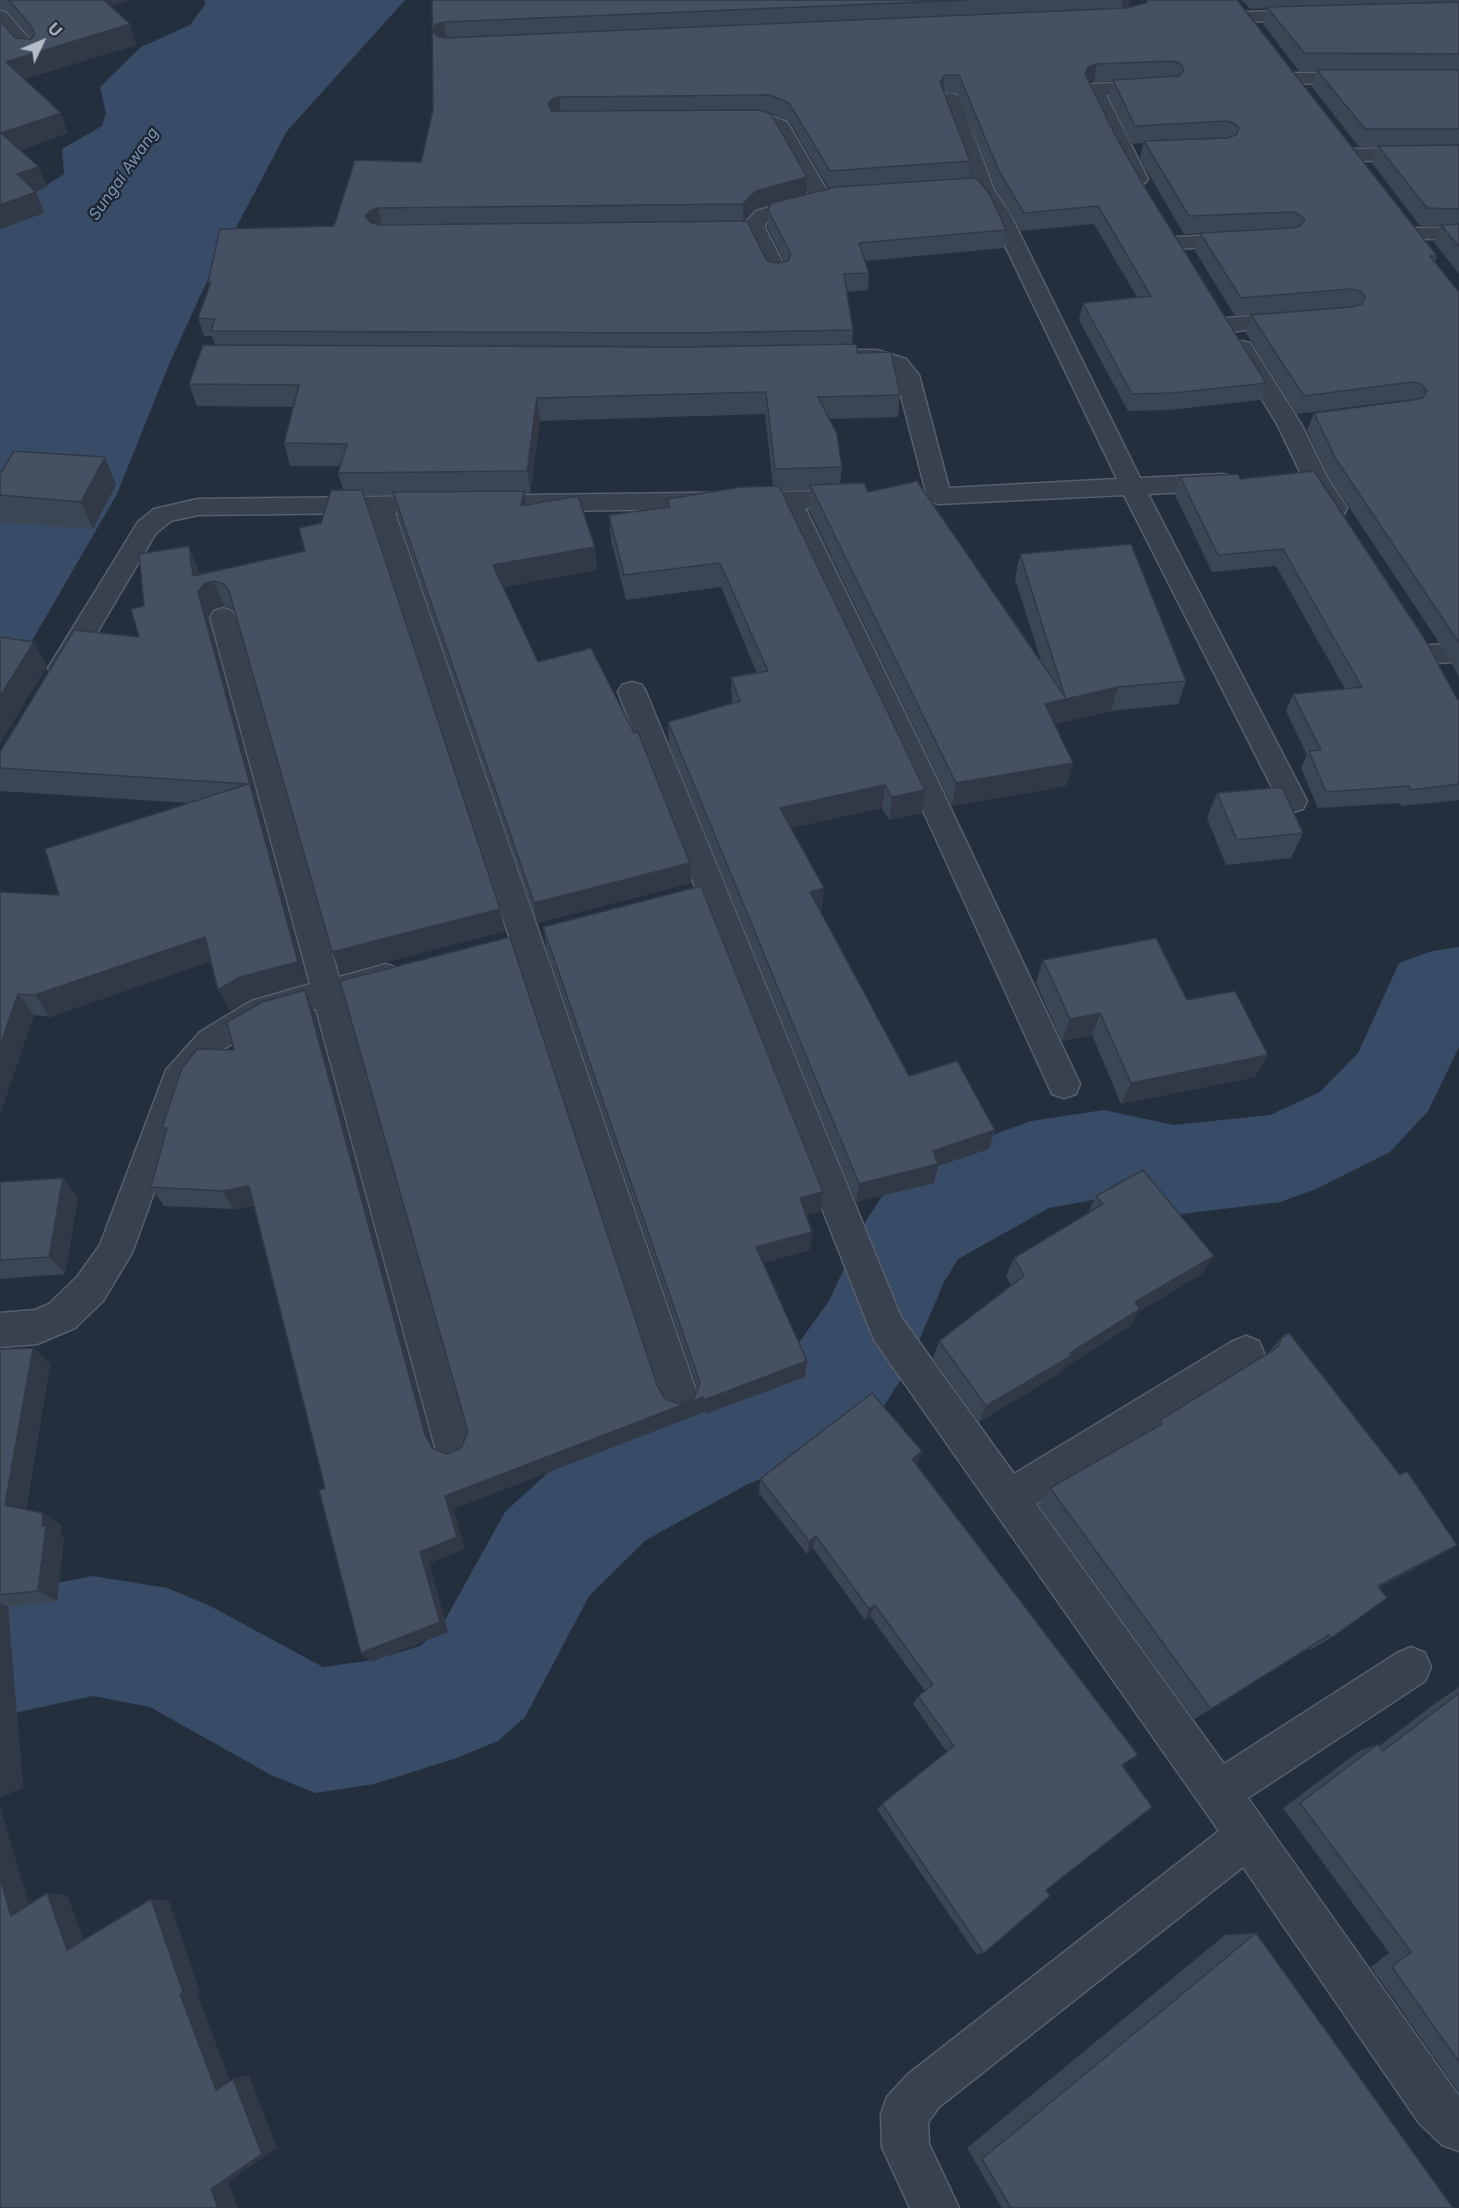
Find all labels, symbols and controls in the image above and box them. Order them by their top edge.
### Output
north arrow [12,12,72,72]
text: U [44,18,66,41]
water label: Sungai Awang [85,124,163,224]

